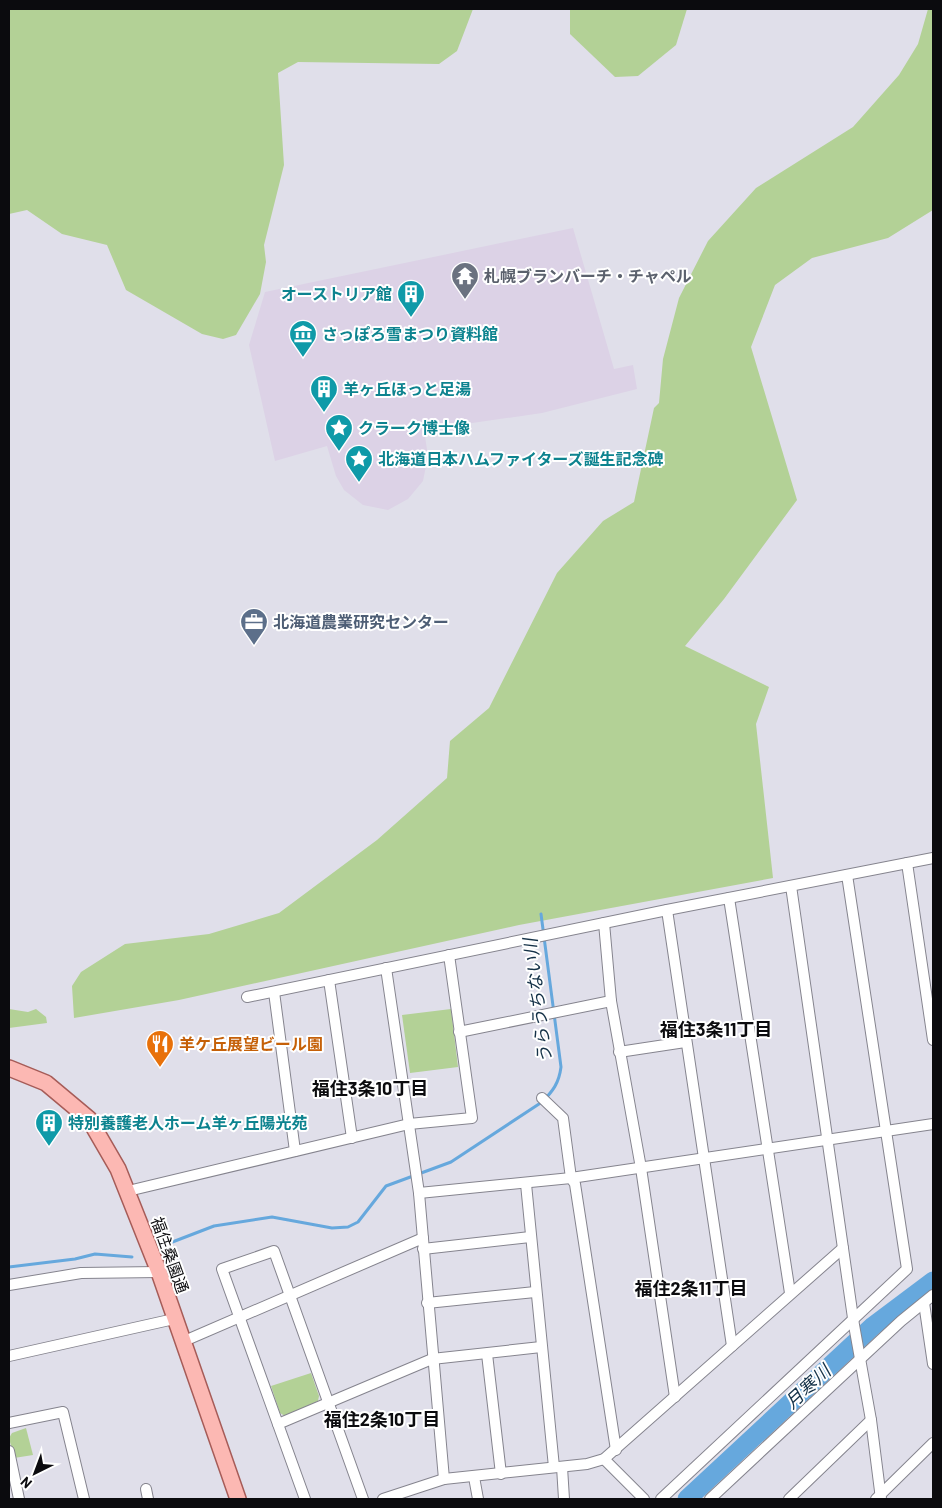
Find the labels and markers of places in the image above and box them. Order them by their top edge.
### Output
temple icon: 札幌ブランバーチ・チャペル [450,261,480,300]
place label: 札幌ブランバーチ・チャペル [484,266,692,285]
building icon: オーストリア館 [396,279,426,318]
place label: オーストリア館 [281,284,392,303]
museum icon: さっぽろ雪まつり資料館 [288,319,318,358]
place label: さっぽろ雪まつり資料館 [322,324,498,343]
building icon: 羊ヶ丘ほっと足湯 [309,374,339,413]
place label: 羊ヶ丘ほっと足湯 [343,379,471,398]
place icon: クラーク博士像 [324,413,354,452]
place label: クラーク博士像 [358,418,470,437]
place icon: 北海道日本ハムファイターズ誕生記念碑 [344,444,374,483]
place label: 北海道日本ハムファイターズ誕生記念碑 [378,449,664,468]
office icon: 北海道農業研究センター [239,607,269,646]
place label: 北海道農業研究センター [273,612,449,631]
restaurant icon: 羊ケ丘展望ビール園 [145,1029,175,1068]
place label: 羊ケ丘展望ビール園 [179,1034,323,1053]
building icon: 特別養護老人ホーム羊ヶ丘陽光苑 [34,1108,64,1147]
place label: 特別養護老人ホーム羊ヶ丘陽光苑 [68,1113,308,1132]

